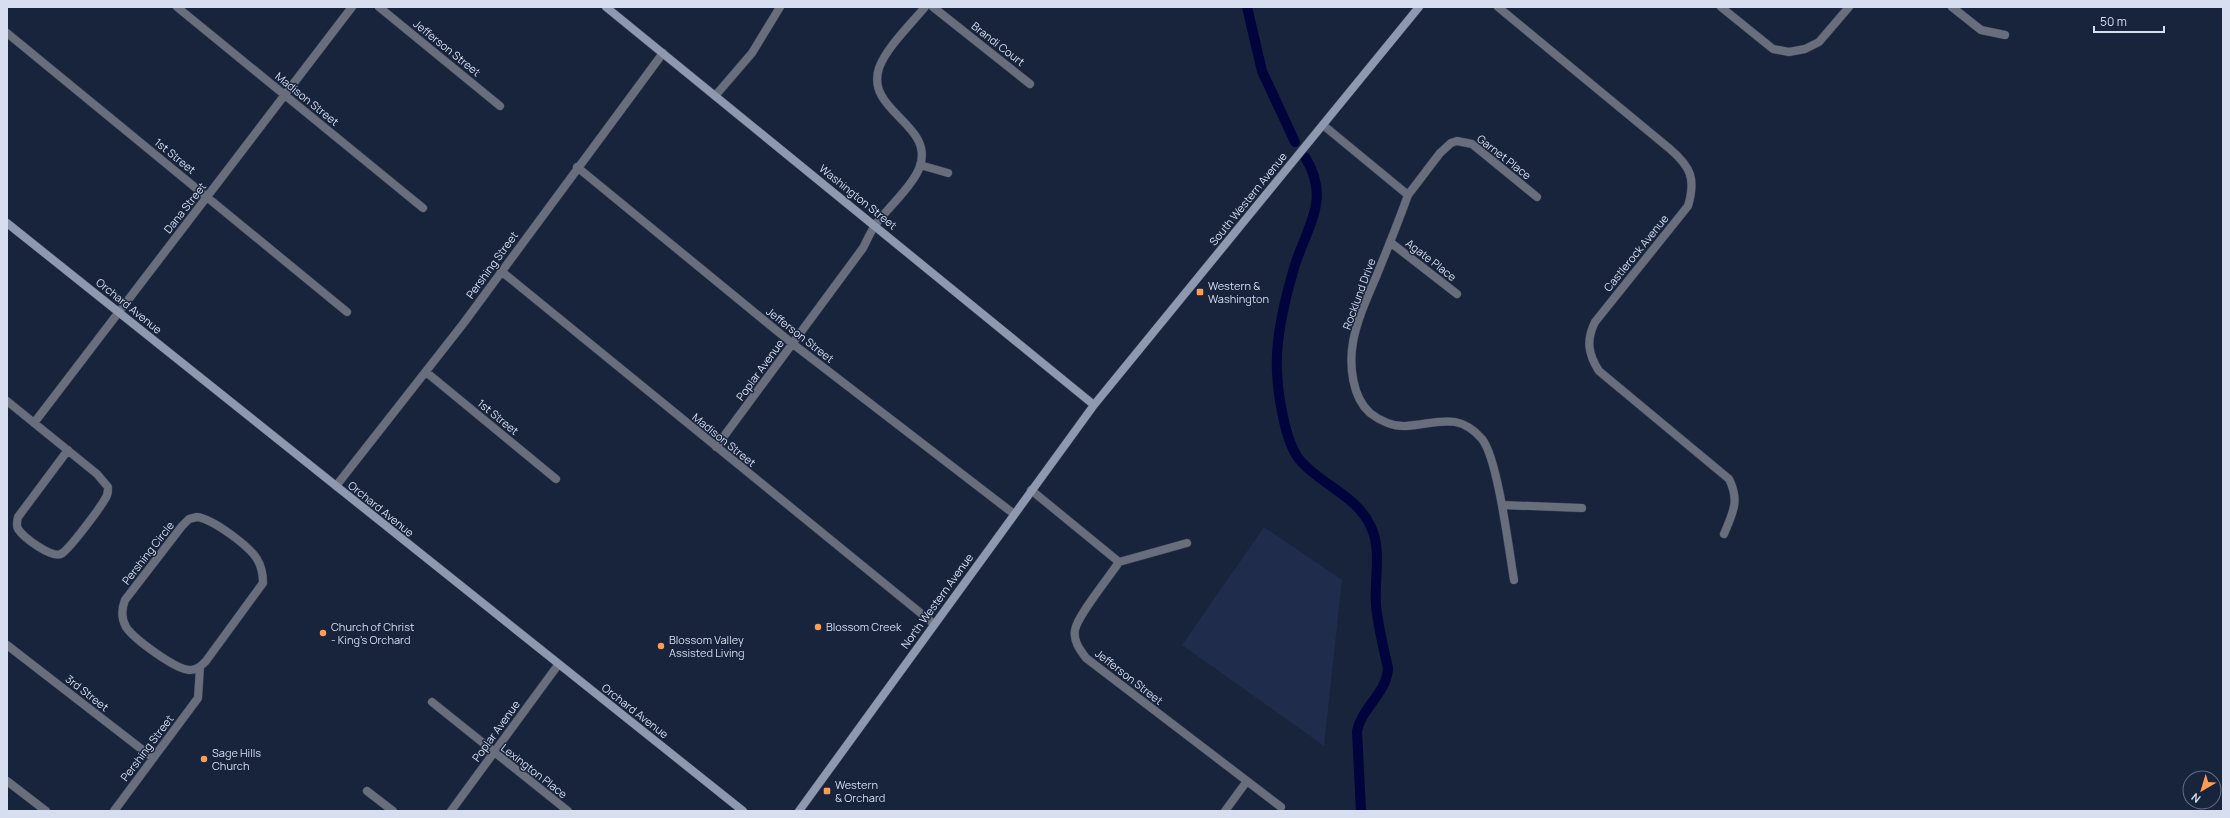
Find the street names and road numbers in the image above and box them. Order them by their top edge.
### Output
street label: Jefferson Street [411,16,484,79]
street label: Brandi Court [969,18,1028,69]
street label: Madison Street [272,68,342,129]
street label: Garnet Place [1474,131,1535,183]
street label: 1st Street [152,134,199,177]
street label: South Western Avenue [1205,149,1290,248]
street label: Washington Street [816,161,900,233]
street label: Dana Street [160,179,209,236]
street label: Castlerock Avenue [1600,211,1672,294]
street label: Pershing Street [462,228,521,301]
street label: Agate Place [1403,235,1460,284]
street label: Rocklund Drive [1339,255,1379,332]
street label: Orchard Avenue [93,274,166,337]
street label: Jefferson Street [763,303,837,366]
street label: Poplar Avenue [732,336,787,403]
street label: 1st Street [475,395,522,438]
street label: Madison Street [689,409,759,470]
street label: Orchard Avenue [345,477,418,540]
street label: Pershing Circle [118,518,177,587]
street label: North Western Avenue [897,550,976,651]
street label: Jefferson Street [1092,645,1166,708]
street label: 3rd Street [63,671,112,714]
street label: Orchard Avenue [599,680,672,742]
street label: Poplar Avenue [468,697,523,764]
street label: Pershing Street [117,712,176,784]
street label: Lexington Place [498,740,571,802]

